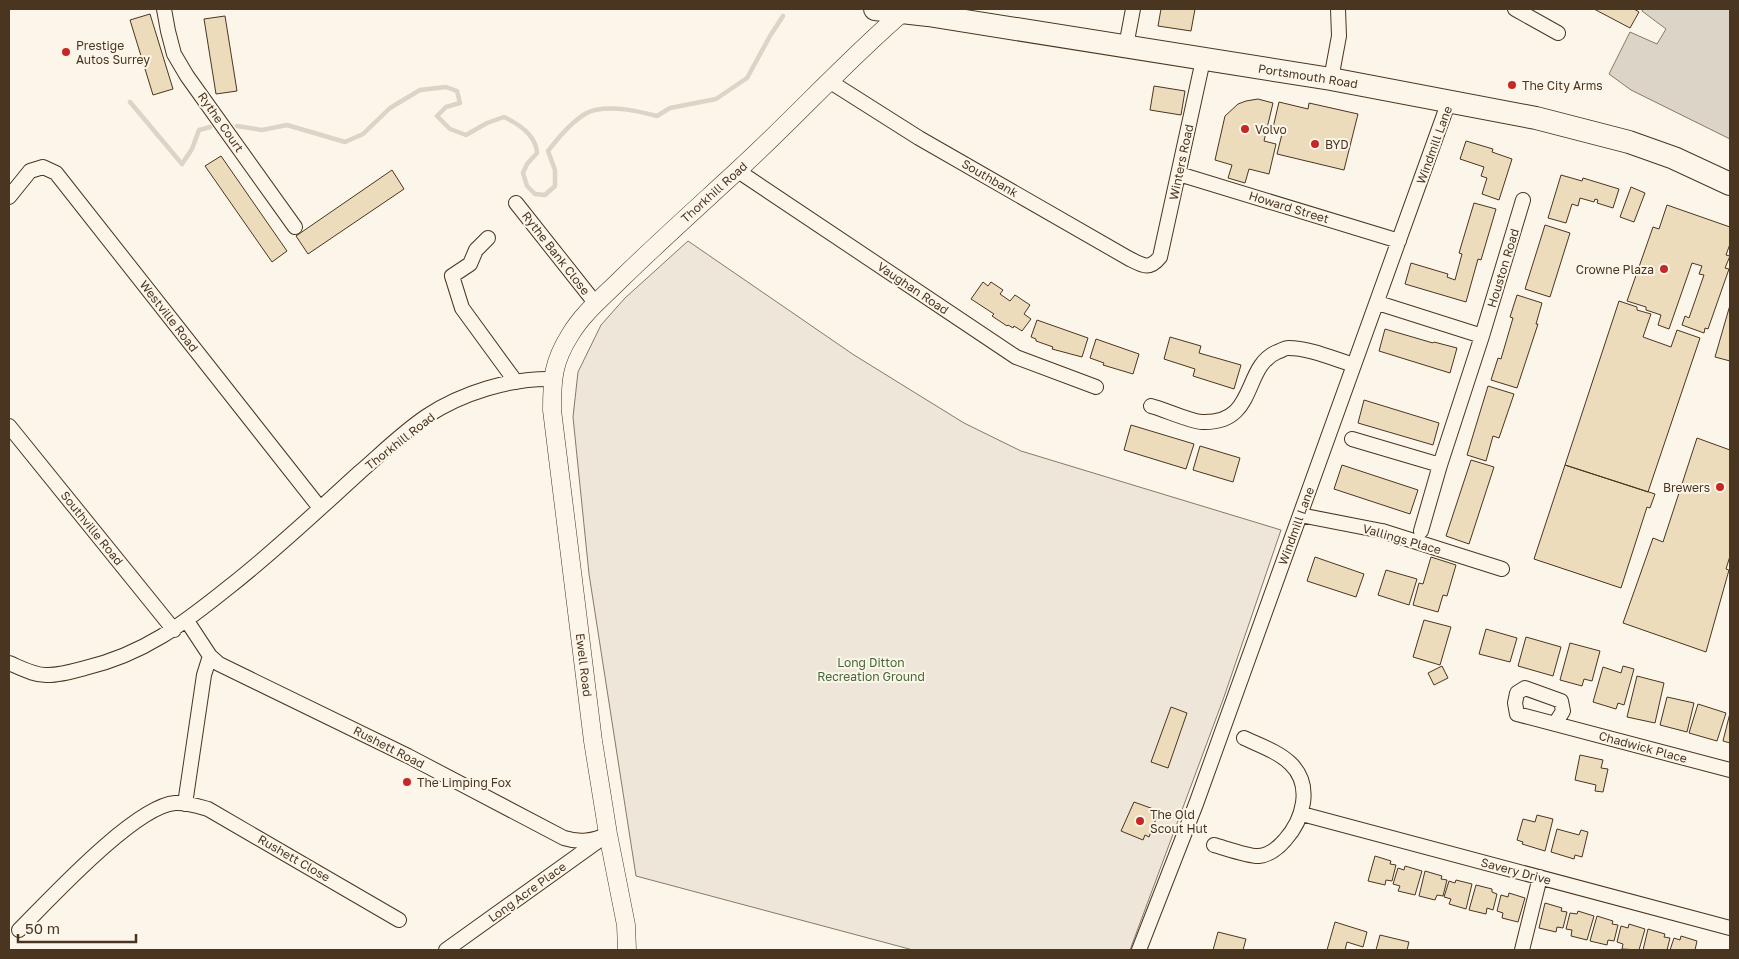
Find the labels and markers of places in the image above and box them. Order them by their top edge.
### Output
place label: Prestige Autos Surrey [76,38,150,67]
marker: Prestige Autos Surrey [60,46,72,58]
place label: The City Arms [1522,78,1603,93]
marker: The City Arms [1506,79,1518,91]
place label: Volvo [1255,122,1287,137]
marker: Volvo [1239,123,1251,135]
place label: BYD [1325,137,1349,152]
marker: BYD [1309,138,1321,150]
place label: Crowne Plaza [1576,262,1654,277]
marker: Crowne Plaza [1658,263,1670,275]
place label: Brewers [1663,480,1710,495]
marker: Brewers [1714,481,1726,493]
place label: The Limping Fox [417,775,512,790]
marker: The Limping Fox [401,776,413,788]
place label: The Old Scout Hut [1150,807,1208,836]
marker: The Old Scout Hut [1134,815,1146,827]

